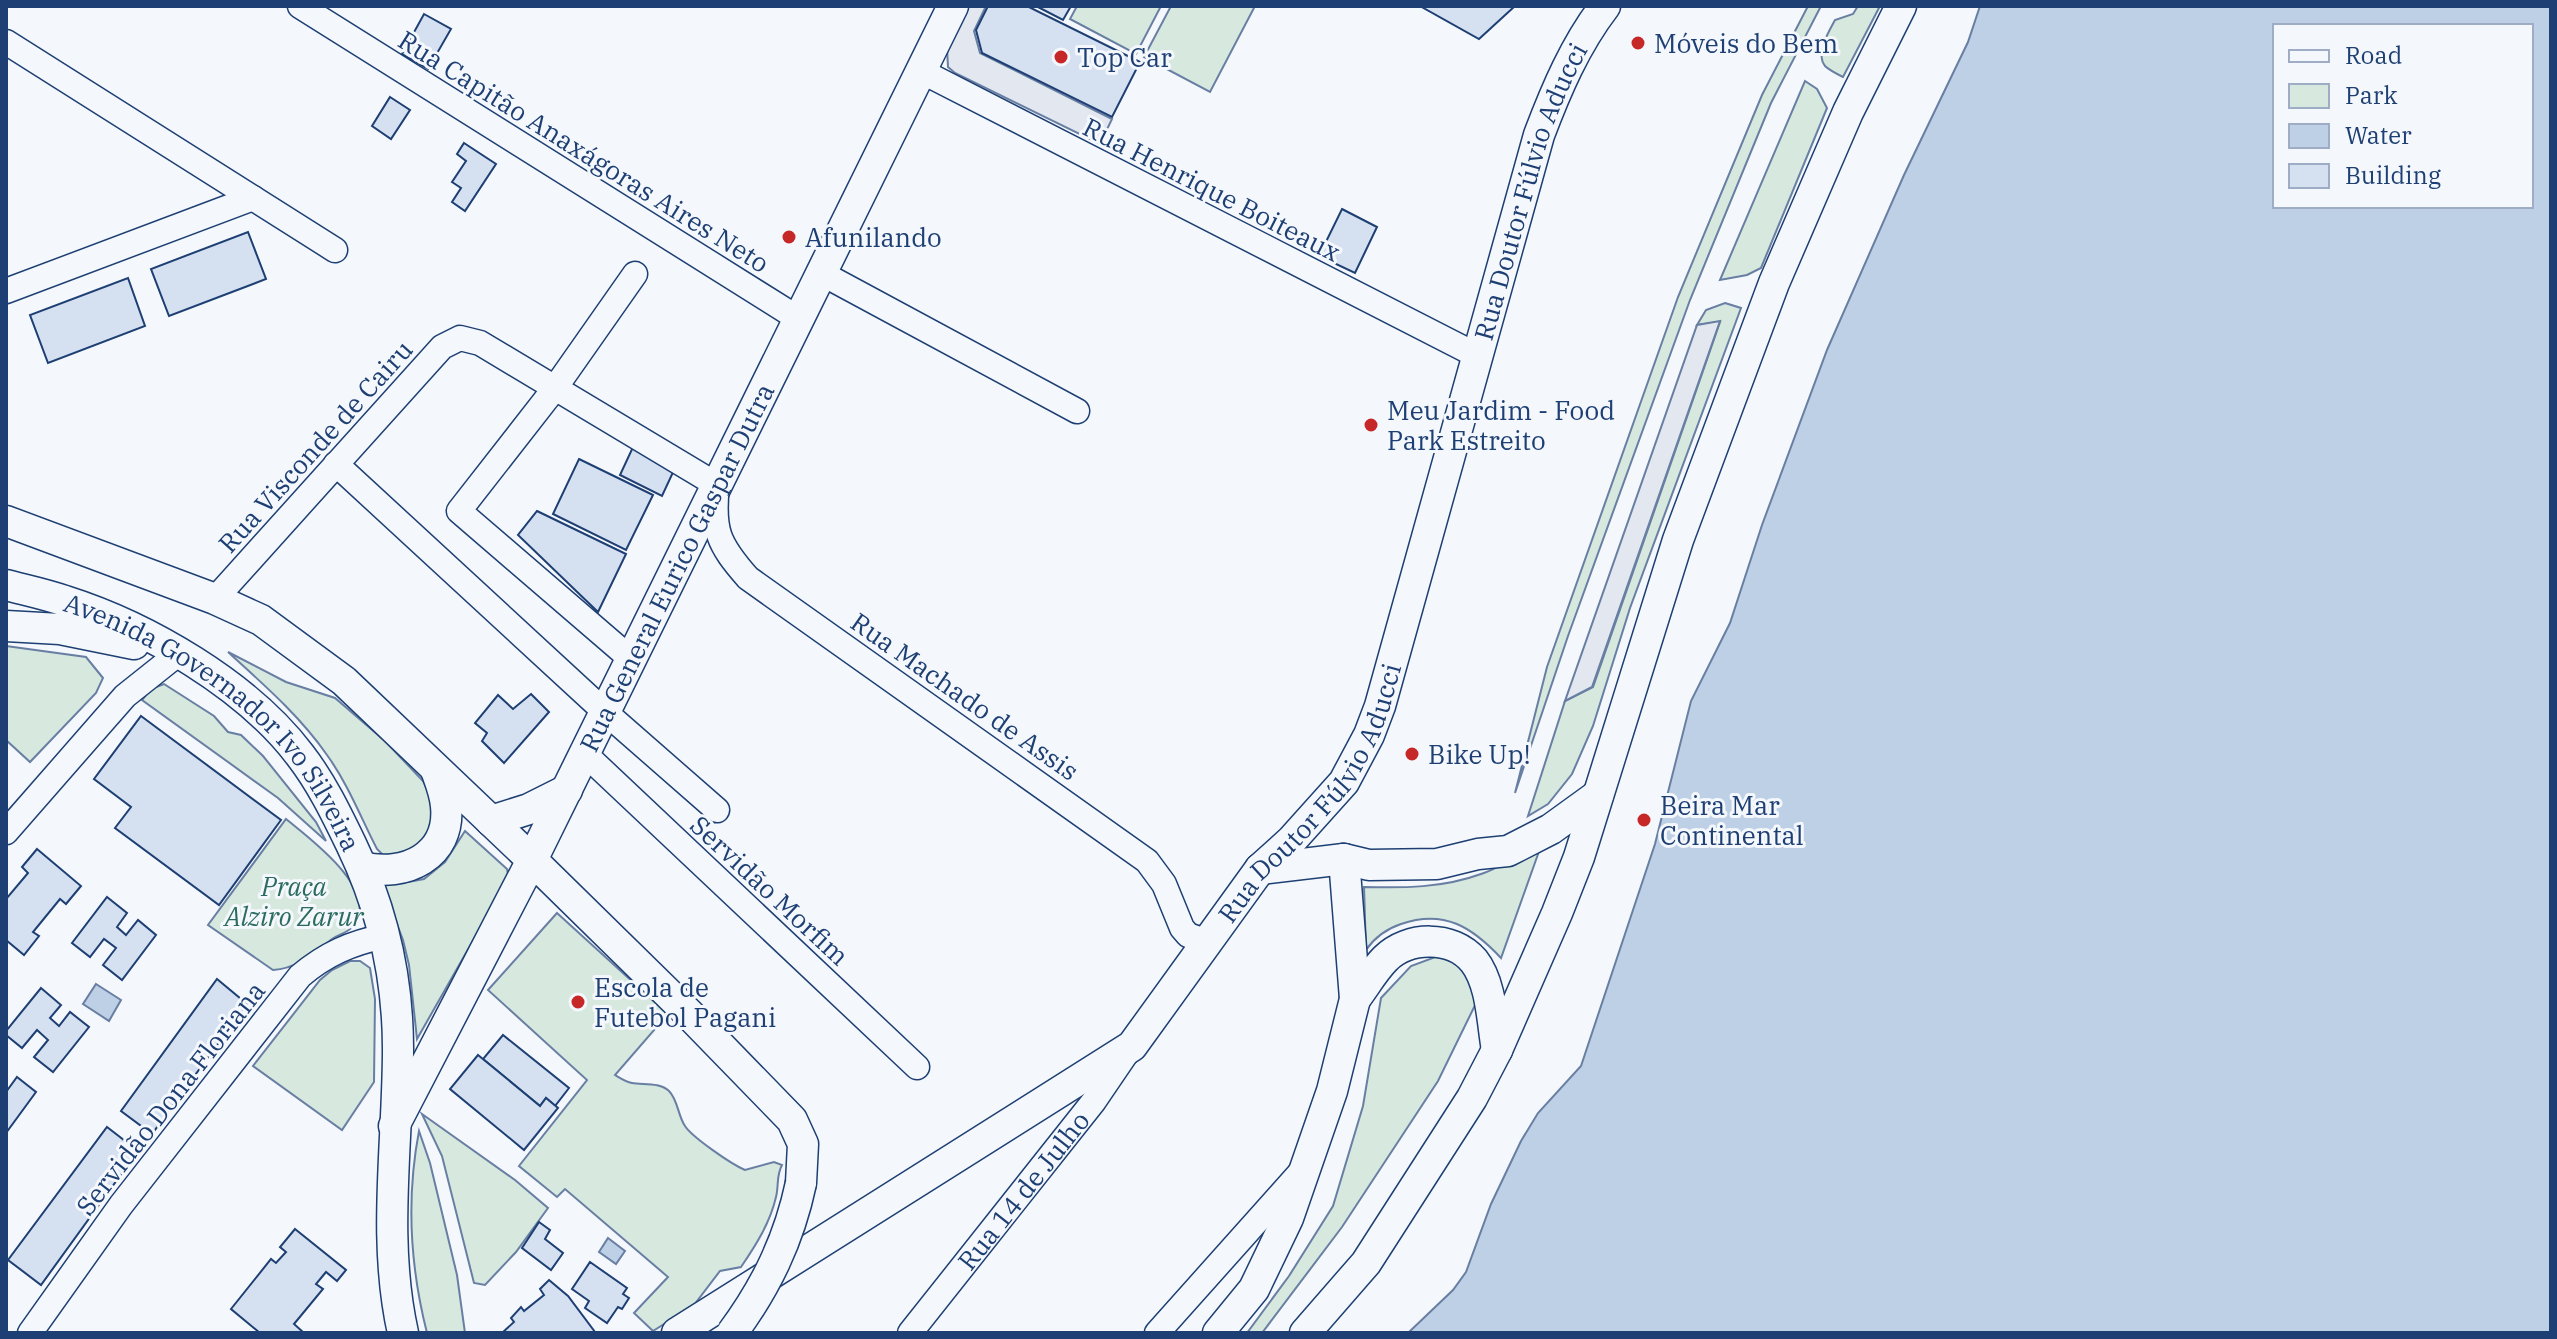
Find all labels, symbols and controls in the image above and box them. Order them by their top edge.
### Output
street label: Rua Capitão Anaxágoras Aires Neto [392,22,776,280]
legend [2273,24,2533,208]
place label: Móveis do Bem [1654,26,1838,60]
marker: Móveis do Bem [1629,34,1647,52]
street label: Rua Doutor Fúlvio Aducci [1466,36,1594,344]
text: Road [2345,39,2402,71]
place label: Top Car [1077,40,1172,74]
marker: Top Car [1052,48,1070,66]
text: Park [2345,79,2397,111]
street label: Rua Henrique Boiteaux [1078,109,1346,269]
text: Water [2345,119,2412,151]
text: Building [2345,159,2441,191]
place label: Afunilando [805,220,942,254]
marker: Afunilando [780,228,798,246]
street label: Rua Visconde de Cairu [211,333,419,559]
street label: Rua General Eurico Gaspar Dutra [571,378,781,757]
place label: Meu Jardim - Food Park Estreito [1387,393,1615,457]
marker: Meu Jardim - Food Park Estreito [1362,416,1380,434]
street label: Avenida Governador Ivo Silveira [60,585,369,857]
street label: Rua Machado de Assis [844,604,1086,788]
street label: Rua Doutor Fúlvio Aducci [1210,659,1408,929]
place label: Bike Up! [1428,737,1531,771]
marker: Bike Up! [1403,745,1421,763]
place label: Beira Mar Continental [1660,788,1804,852]
street label: Servidão Morfim [684,808,856,972]
marker: Beira Mar Continental [1635,811,1653,829]
park label: Praça Alziro Zarur [222,869,364,933]
place label: Escola de Futebol Pagani [594,970,776,1034]
street label: Servidão Dona Floriana [68,974,272,1222]
marker: Escola de Futebol Pagani [569,993,587,1011]
street label: Rua 14 de Julho [950,1104,1096,1277]

